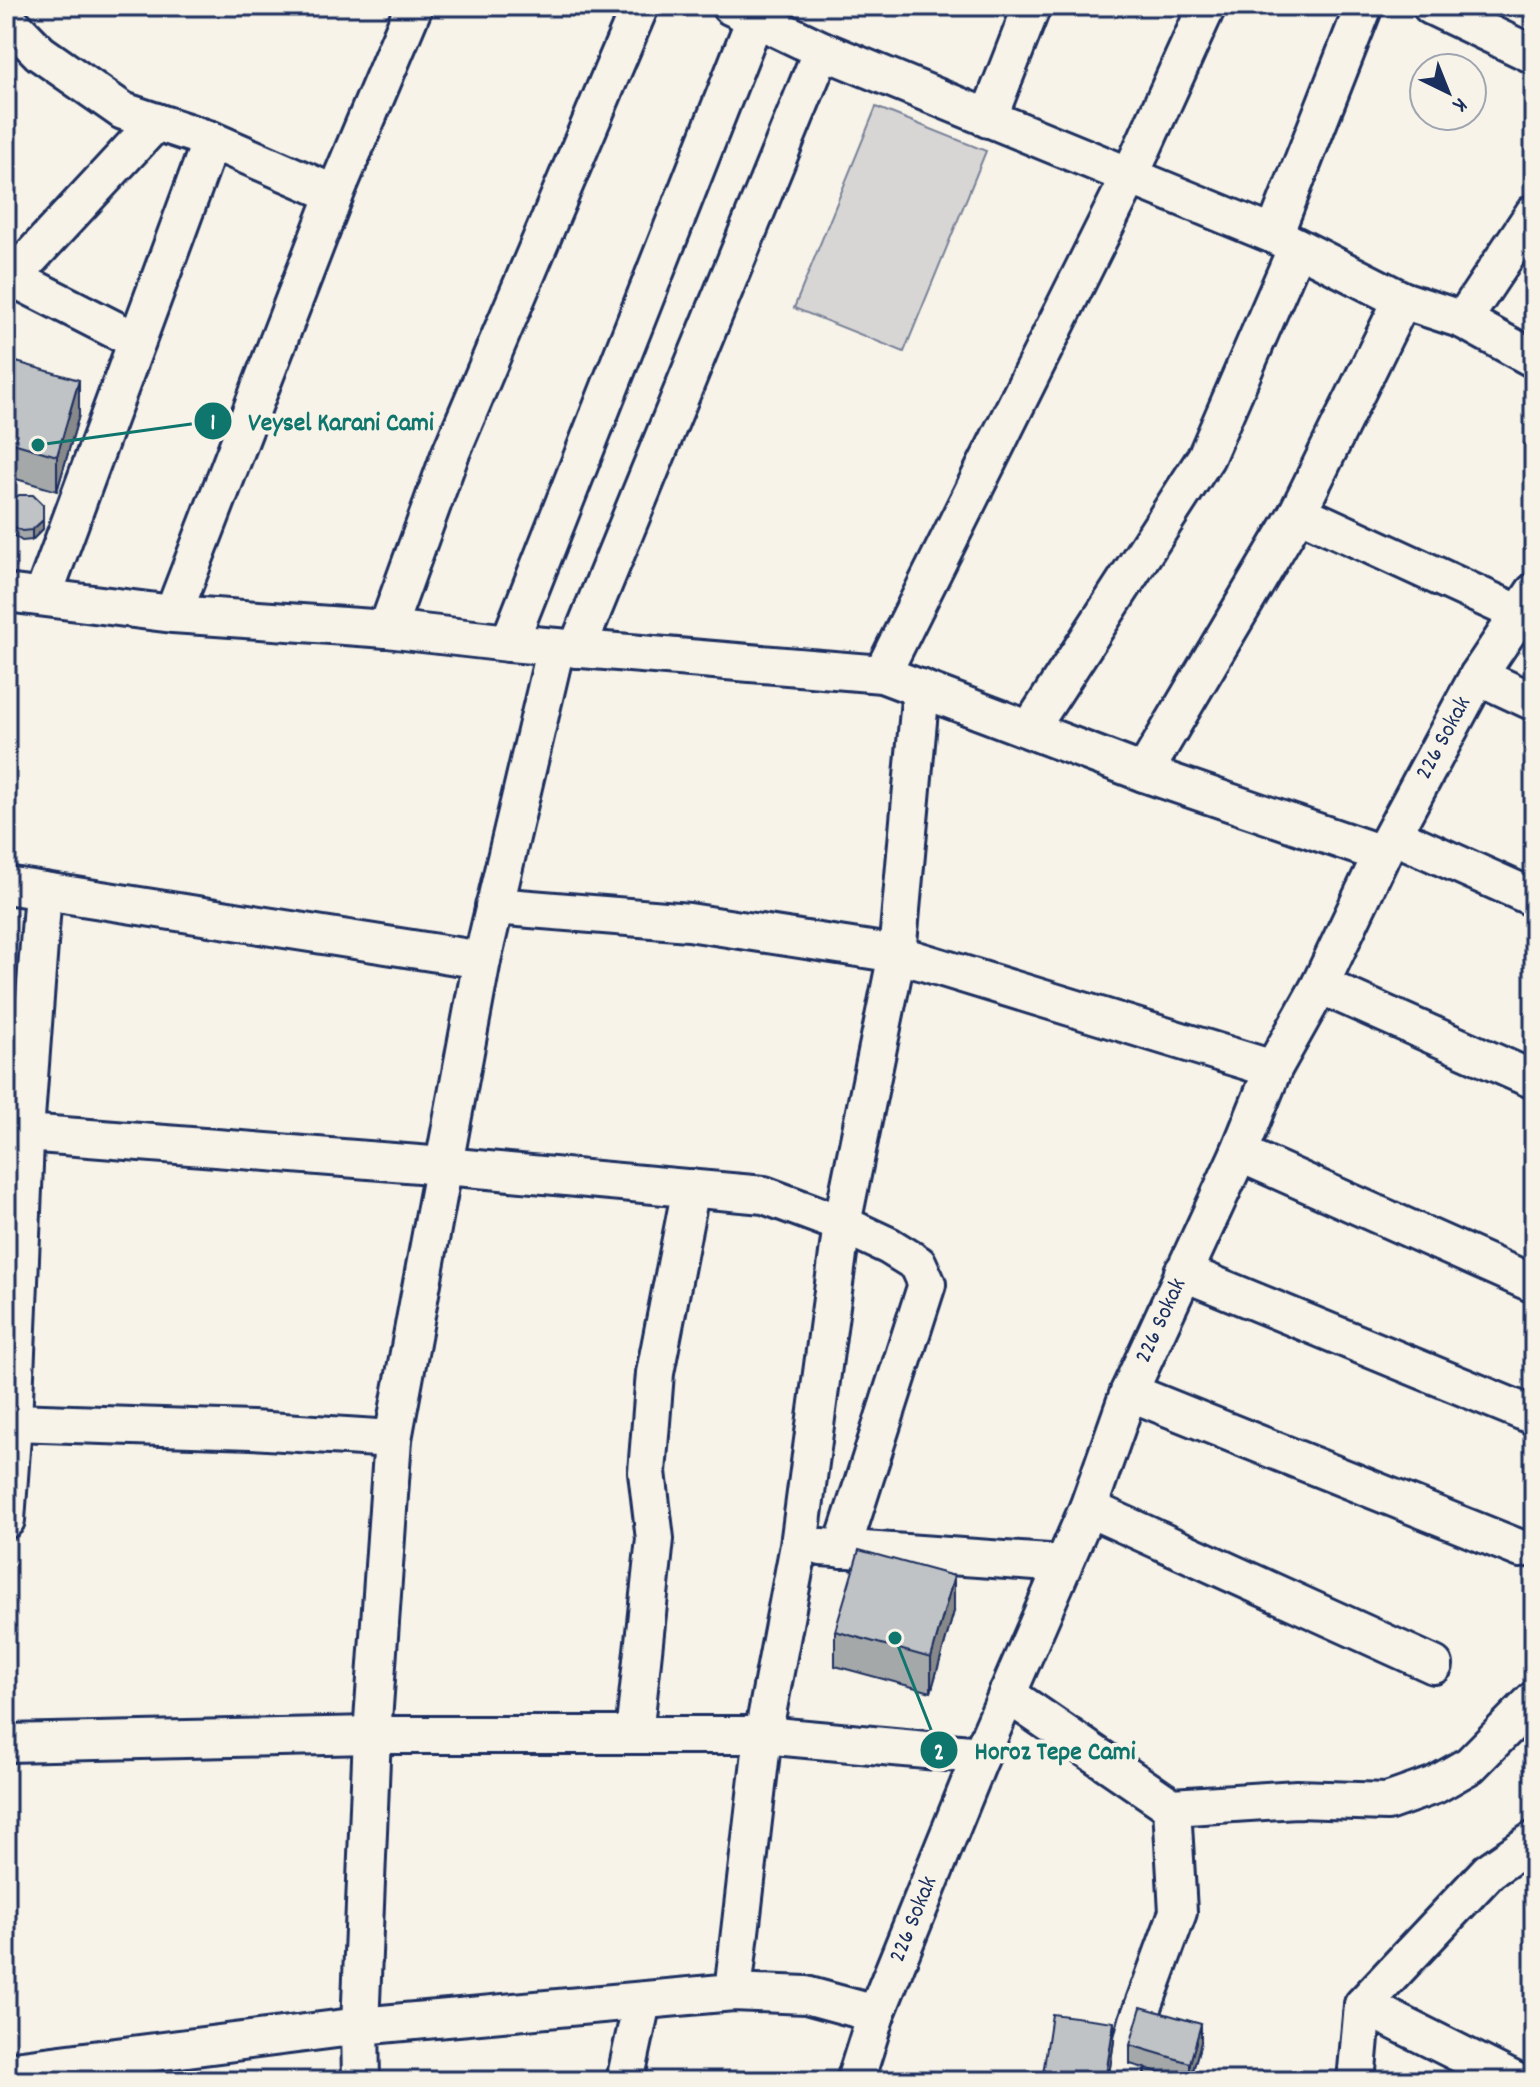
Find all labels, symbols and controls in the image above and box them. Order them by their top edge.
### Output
north arrow [1408,52,1488,132]
text: K [1445,89,1474,119]
callout: Veysel Karani Cami [193,396,450,446]
text: Veysel Karani Cami [248,406,434,443]
text: 1 [210,407,216,441]
street label: 226 Sokak [1408,691,1481,786]
street label: 226 Sokak [1127,1273,1196,1369]
callout: Horoz Tepe Cami [919,1725,1152,1775]
text: Horoz Tepe Cami [975,1735,1136,1772]
text: 2 [934,1737,944,1771]
street label: 226 Sokak [881,1871,947,1968]

